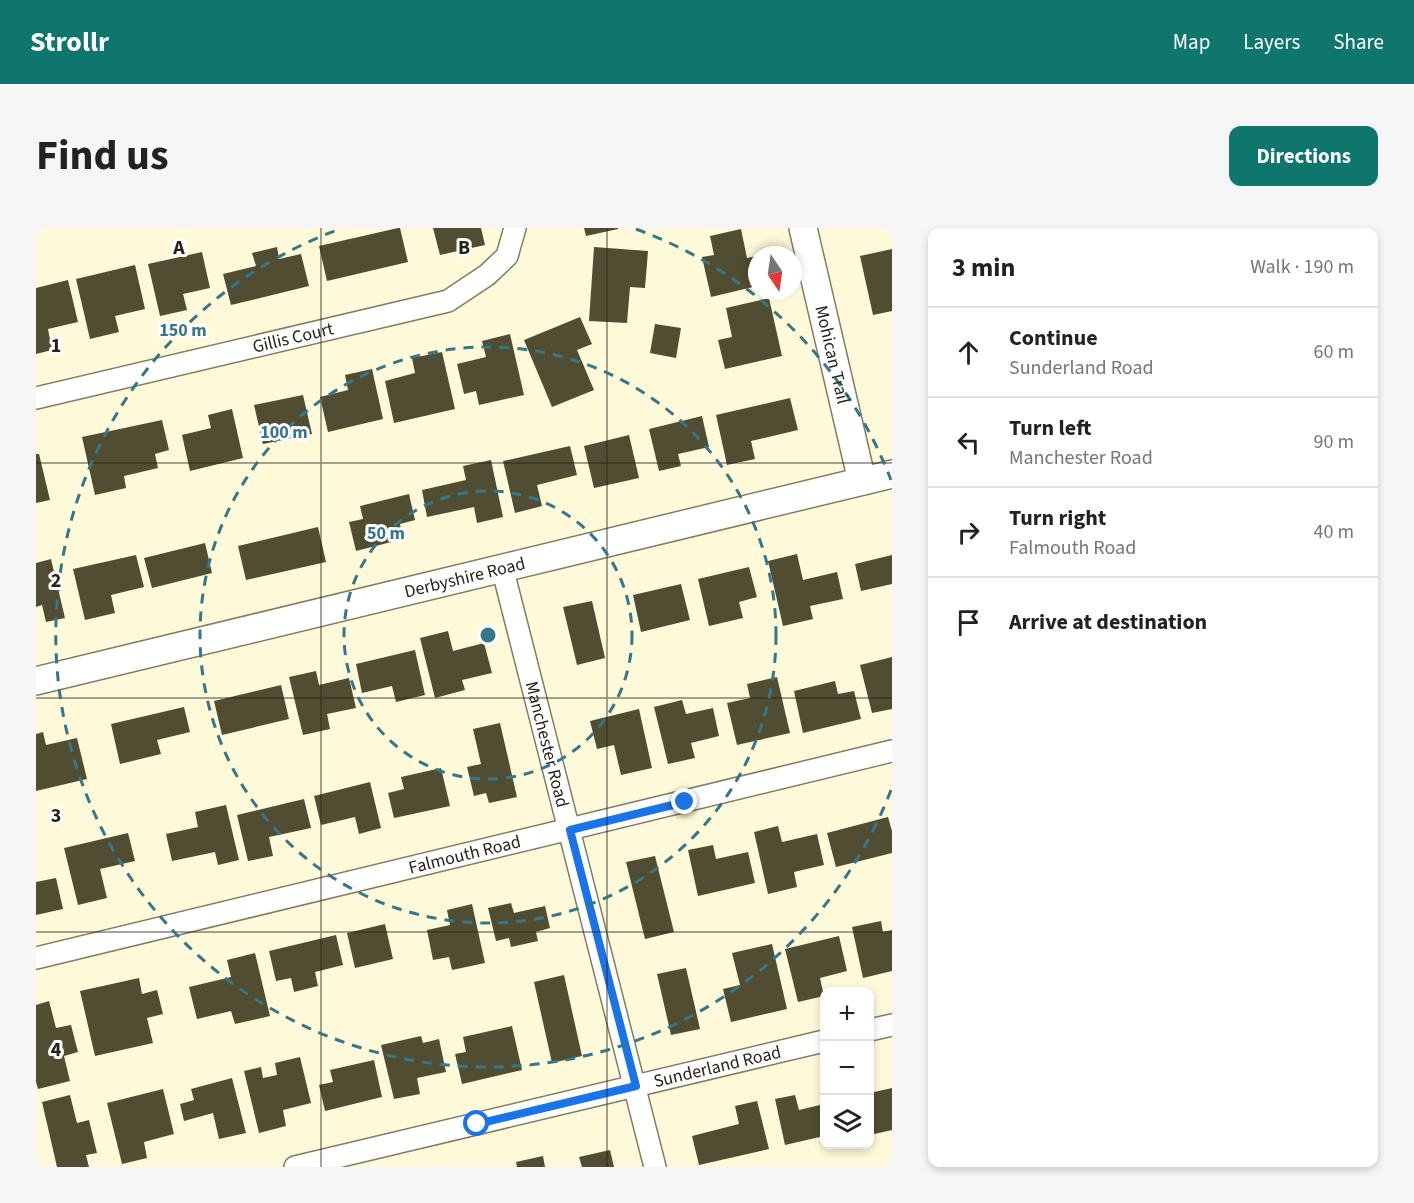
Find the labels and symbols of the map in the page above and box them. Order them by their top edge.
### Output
text: A [172,234,185,262]
text: B [458,234,470,262]
north arrow [748,246,802,300]
street label: Mohican Trail [809,303,856,406]
street label: Gillis Court [250,316,336,359]
text: 150 m [159,318,207,343]
text: 1 [51,332,61,360]
text: 100 m [260,420,308,445]
text: 50 m [367,521,405,546]
street label: Derbyshire Road [402,551,528,604]
text: 2 [51,567,61,595]
centre of rings [478,625,498,645]
street label: Manchester Road [519,679,575,810]
route end [671,788,697,814]
text: 3 [51,802,61,830]
street label: Falmouth Road [406,829,523,880]
text: 4 [51,1036,62,1064]
street label: Sunderland Road [651,1039,783,1094]
route start [463,1110,489,1136]

